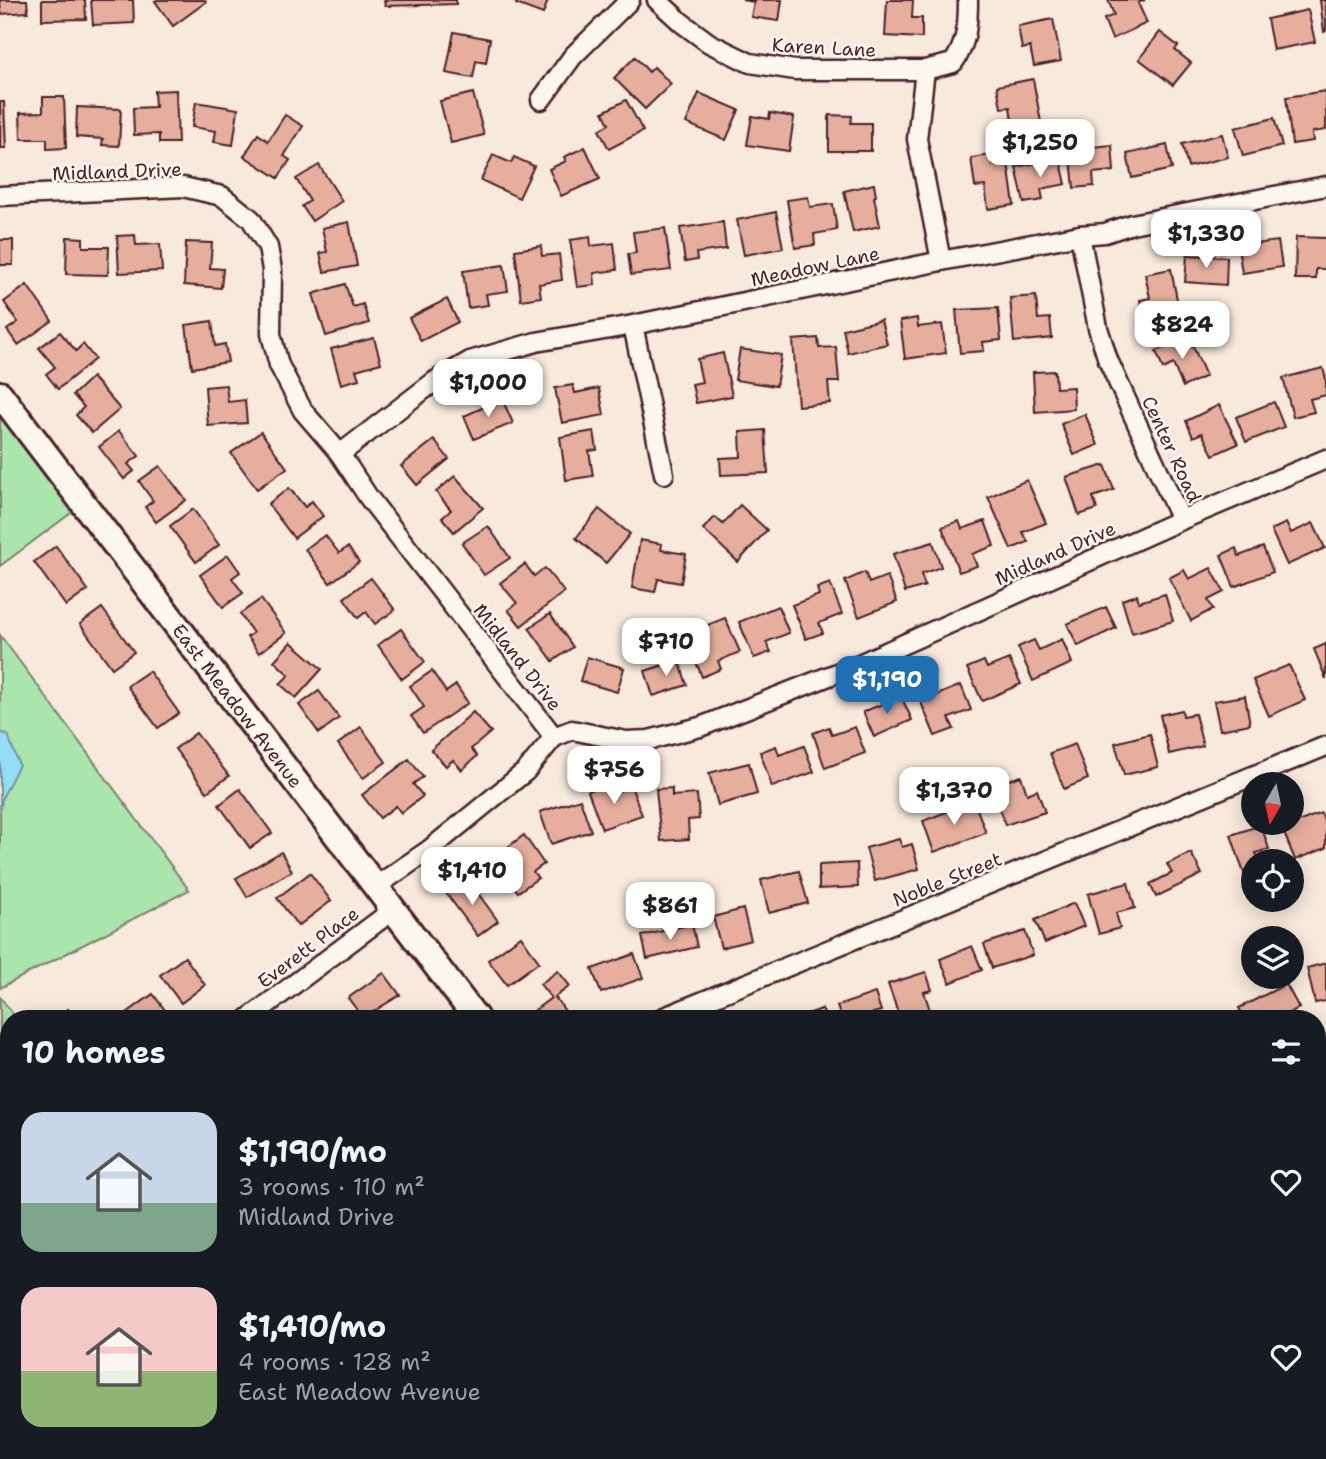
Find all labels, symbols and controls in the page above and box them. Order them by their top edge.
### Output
street label: Karen Lane [771,32,877,63]
pin: $1,250 [983,120,1097,179]
text: $1,250 [1002,127,1078,157]
street label: Midland Drive [52,157,182,186]
pin: $1,330 [1149,210,1263,270]
text: $1,330 [1167,218,1245,248]
street label: Meadow Lane [749,241,882,292]
pin: $824 [1141,302,1223,361]
text: $824 [1151,309,1213,339]
pin: $1,000 [431,360,545,419]
text: $1,000 [449,367,527,397]
street label: Center Road [1136,392,1207,506]
street label: Midland Drive [991,516,1119,591]
street label: Midland Drive [468,599,567,716]
pin: $710 [625,618,707,678]
street label: East Meadow Avenue [167,619,308,793]
text: $710 [638,626,694,656]
pin: $1,190 [830,656,944,716]
text: $1,190 [852,664,922,694]
pin: $756 [573,746,655,806]
text: $756 [583,754,645,784]
pin: $1,370 [897,768,1011,827]
north arrow [1241,772,1304,835]
map controls [1241,772,1304,989]
text: $1,370 [915,775,993,805]
street label: Noble Street [889,846,1005,913]
pin: $1,410 [415,848,529,907]
button: locate [1241,849,1304,912]
text: $1,410 [437,855,507,885]
pin: $861 [629,883,711,942]
text: $861 [642,890,698,920]
street label: Everett Place [253,901,364,994]
button: layers [1241,926,1304,989]
text: 10 homes [21,1032,166,1073]
icon: filters [1267,1033,1305,1071]
text: $1,190/mo [238,1131,387,1172]
icon: home [77,1140,161,1224]
icon: heart [1267,1163,1305,1201]
text: 3 rooms · 110 m² [238,1172,425,1202]
text: Midland Drive [238,1202,395,1232]
text: $1,410/mo [238,1306,386,1347]
icon: home [77,1315,161,1399]
icon: heart [1267,1338,1305,1376]
text: 4 rooms · 128 m² [238,1347,431,1377]
text: East Meadow Avenue [238,1377,481,1407]

